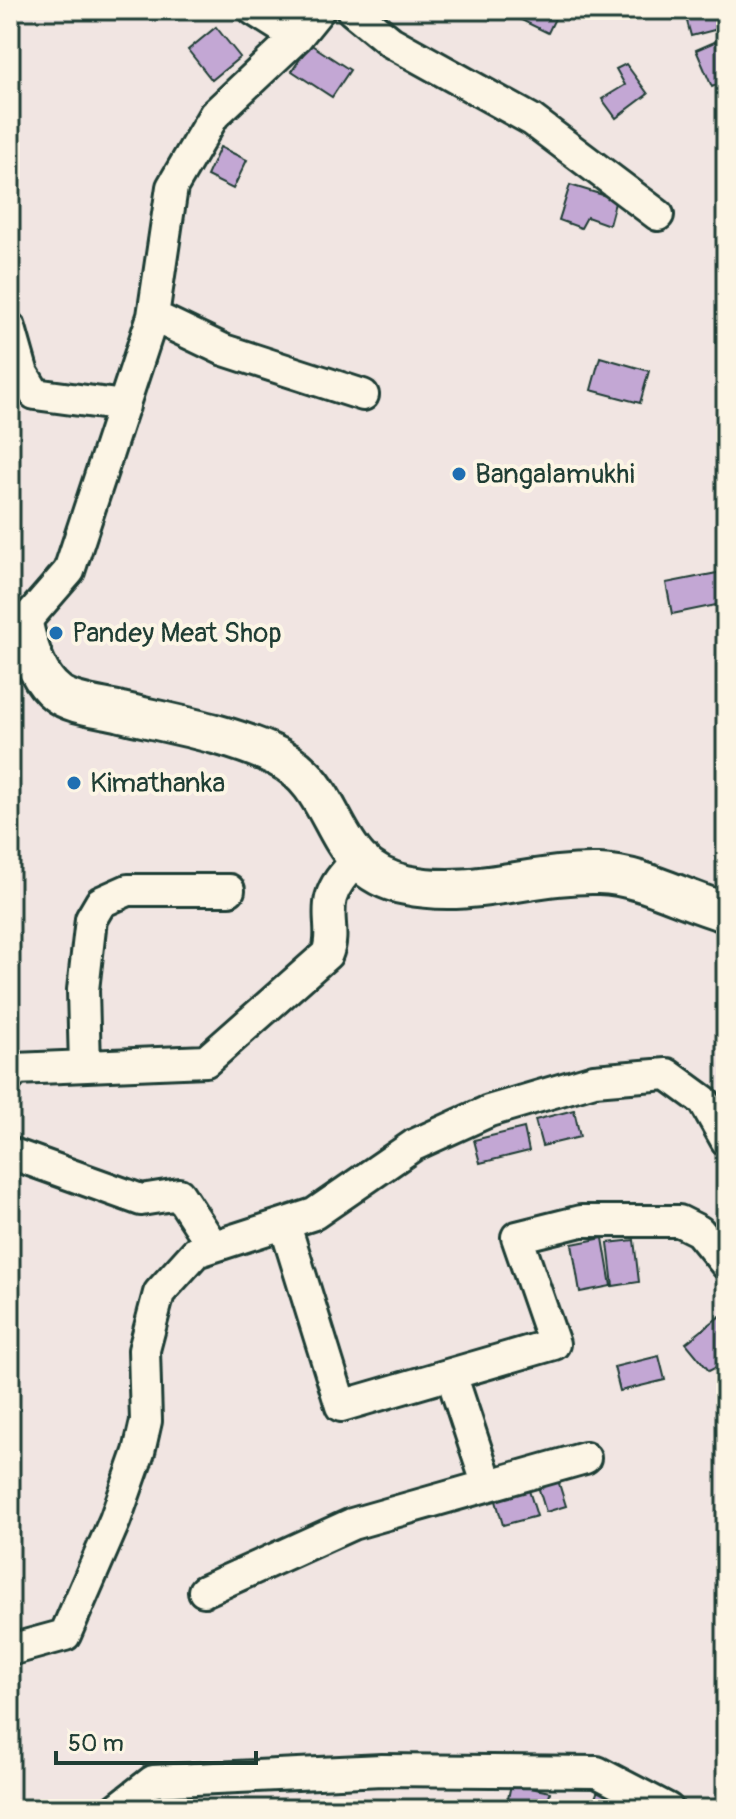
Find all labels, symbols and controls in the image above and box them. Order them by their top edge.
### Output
place label: Bangalamukhi [475,457,635,492]
marker: Bangalamukhi [450,465,468,483]
place label: Pandey Meat Shop [72,616,282,651]
marker: Pandey Meat Shop [47,624,65,642]
place label: Kimathanka [90,766,225,801]
marker: Kimathanka [65,774,83,792]
scale bar [56,1715,256,1765]
text: 50 m [68,1729,124,1758]

